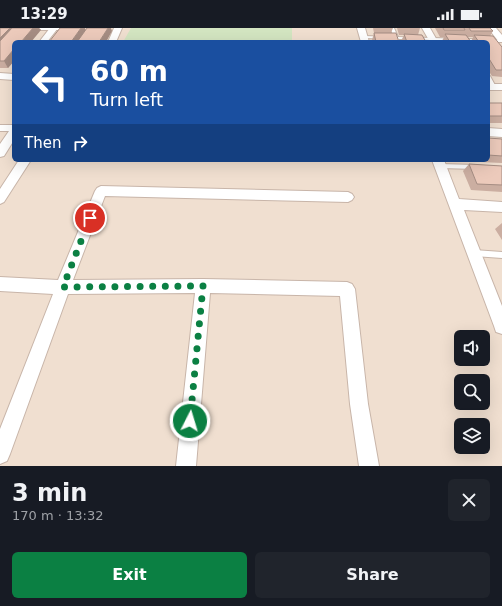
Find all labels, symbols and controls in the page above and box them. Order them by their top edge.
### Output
text: 13:29 [20,5,68,23]
text: 60 m [90,55,168,88]
icon: left [24,56,76,108]
text: Turn left [90,89,163,110]
icon: right [69,132,91,154]
text: Then [24,134,61,152]
pin [73,201,107,235]
icon: arrive [79,207,101,229]
map controls [454,330,490,454]
button: sound [454,330,490,366]
button: search [454,374,490,410]
position arrow [169,400,211,442]
button: layers [454,418,490,454]
text: 3 min [12,479,87,507]
button: close [448,479,490,521]
text: 170 m · 13:32 [12,508,103,523]
button: Exit [12,552,247,598]
button: Share [255,552,490,598]

